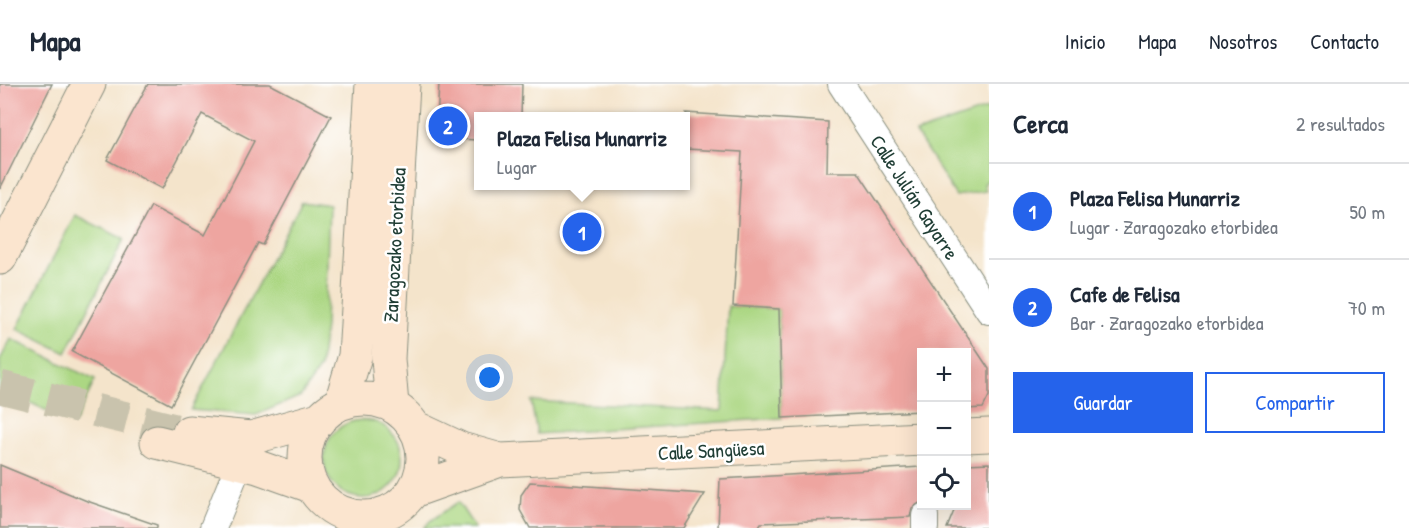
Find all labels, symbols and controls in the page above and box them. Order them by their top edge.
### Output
text: Mapa [30,22,81,60]
text: Inicio [1065,27,1105,56]
text: Mapa [1138,27,1176,56]
text: Nosotros [1209,27,1277,56]
text: Contacto [1310,27,1379,56]
pin: 2 [428,104,468,148]
text: Cerca [1013,106,1068,141]
text: 2 resultados [1296,110,1385,137]
popup [474,112,690,190]
text: Plaza Felisa Munarriz [497,123,667,153]
street label: Calle Julián Gayarre [865,129,965,265]
text: Lugar [497,153,537,180]
street label: Zaragozako etorbidea [376,167,412,323]
text: Plaza Felisa Munarriz [1070,183,1240,213]
text: 1 [1029,198,1036,225]
text: 50 m [1349,198,1385,225]
pin: 1 [562,210,602,254]
text: Lugar · Zaragozako etorbidea [1070,213,1278,240]
text: Cafe de Felisa [1070,279,1180,309]
text: 2 [1028,294,1037,321]
text: 70 m [1348,294,1385,321]
text: Bar · Zaragozako etorbidea [1070,309,1264,336]
map controls [917,348,971,510]
button: + [917,348,971,402]
your location [475,363,504,392]
button: Guardar [1013,372,1193,433]
button: Compartir [1205,372,1385,433]
button: − [917,402,971,456]
street label: Calle Sangüesa [657,434,765,466]
button: locate [917,456,971,510]

